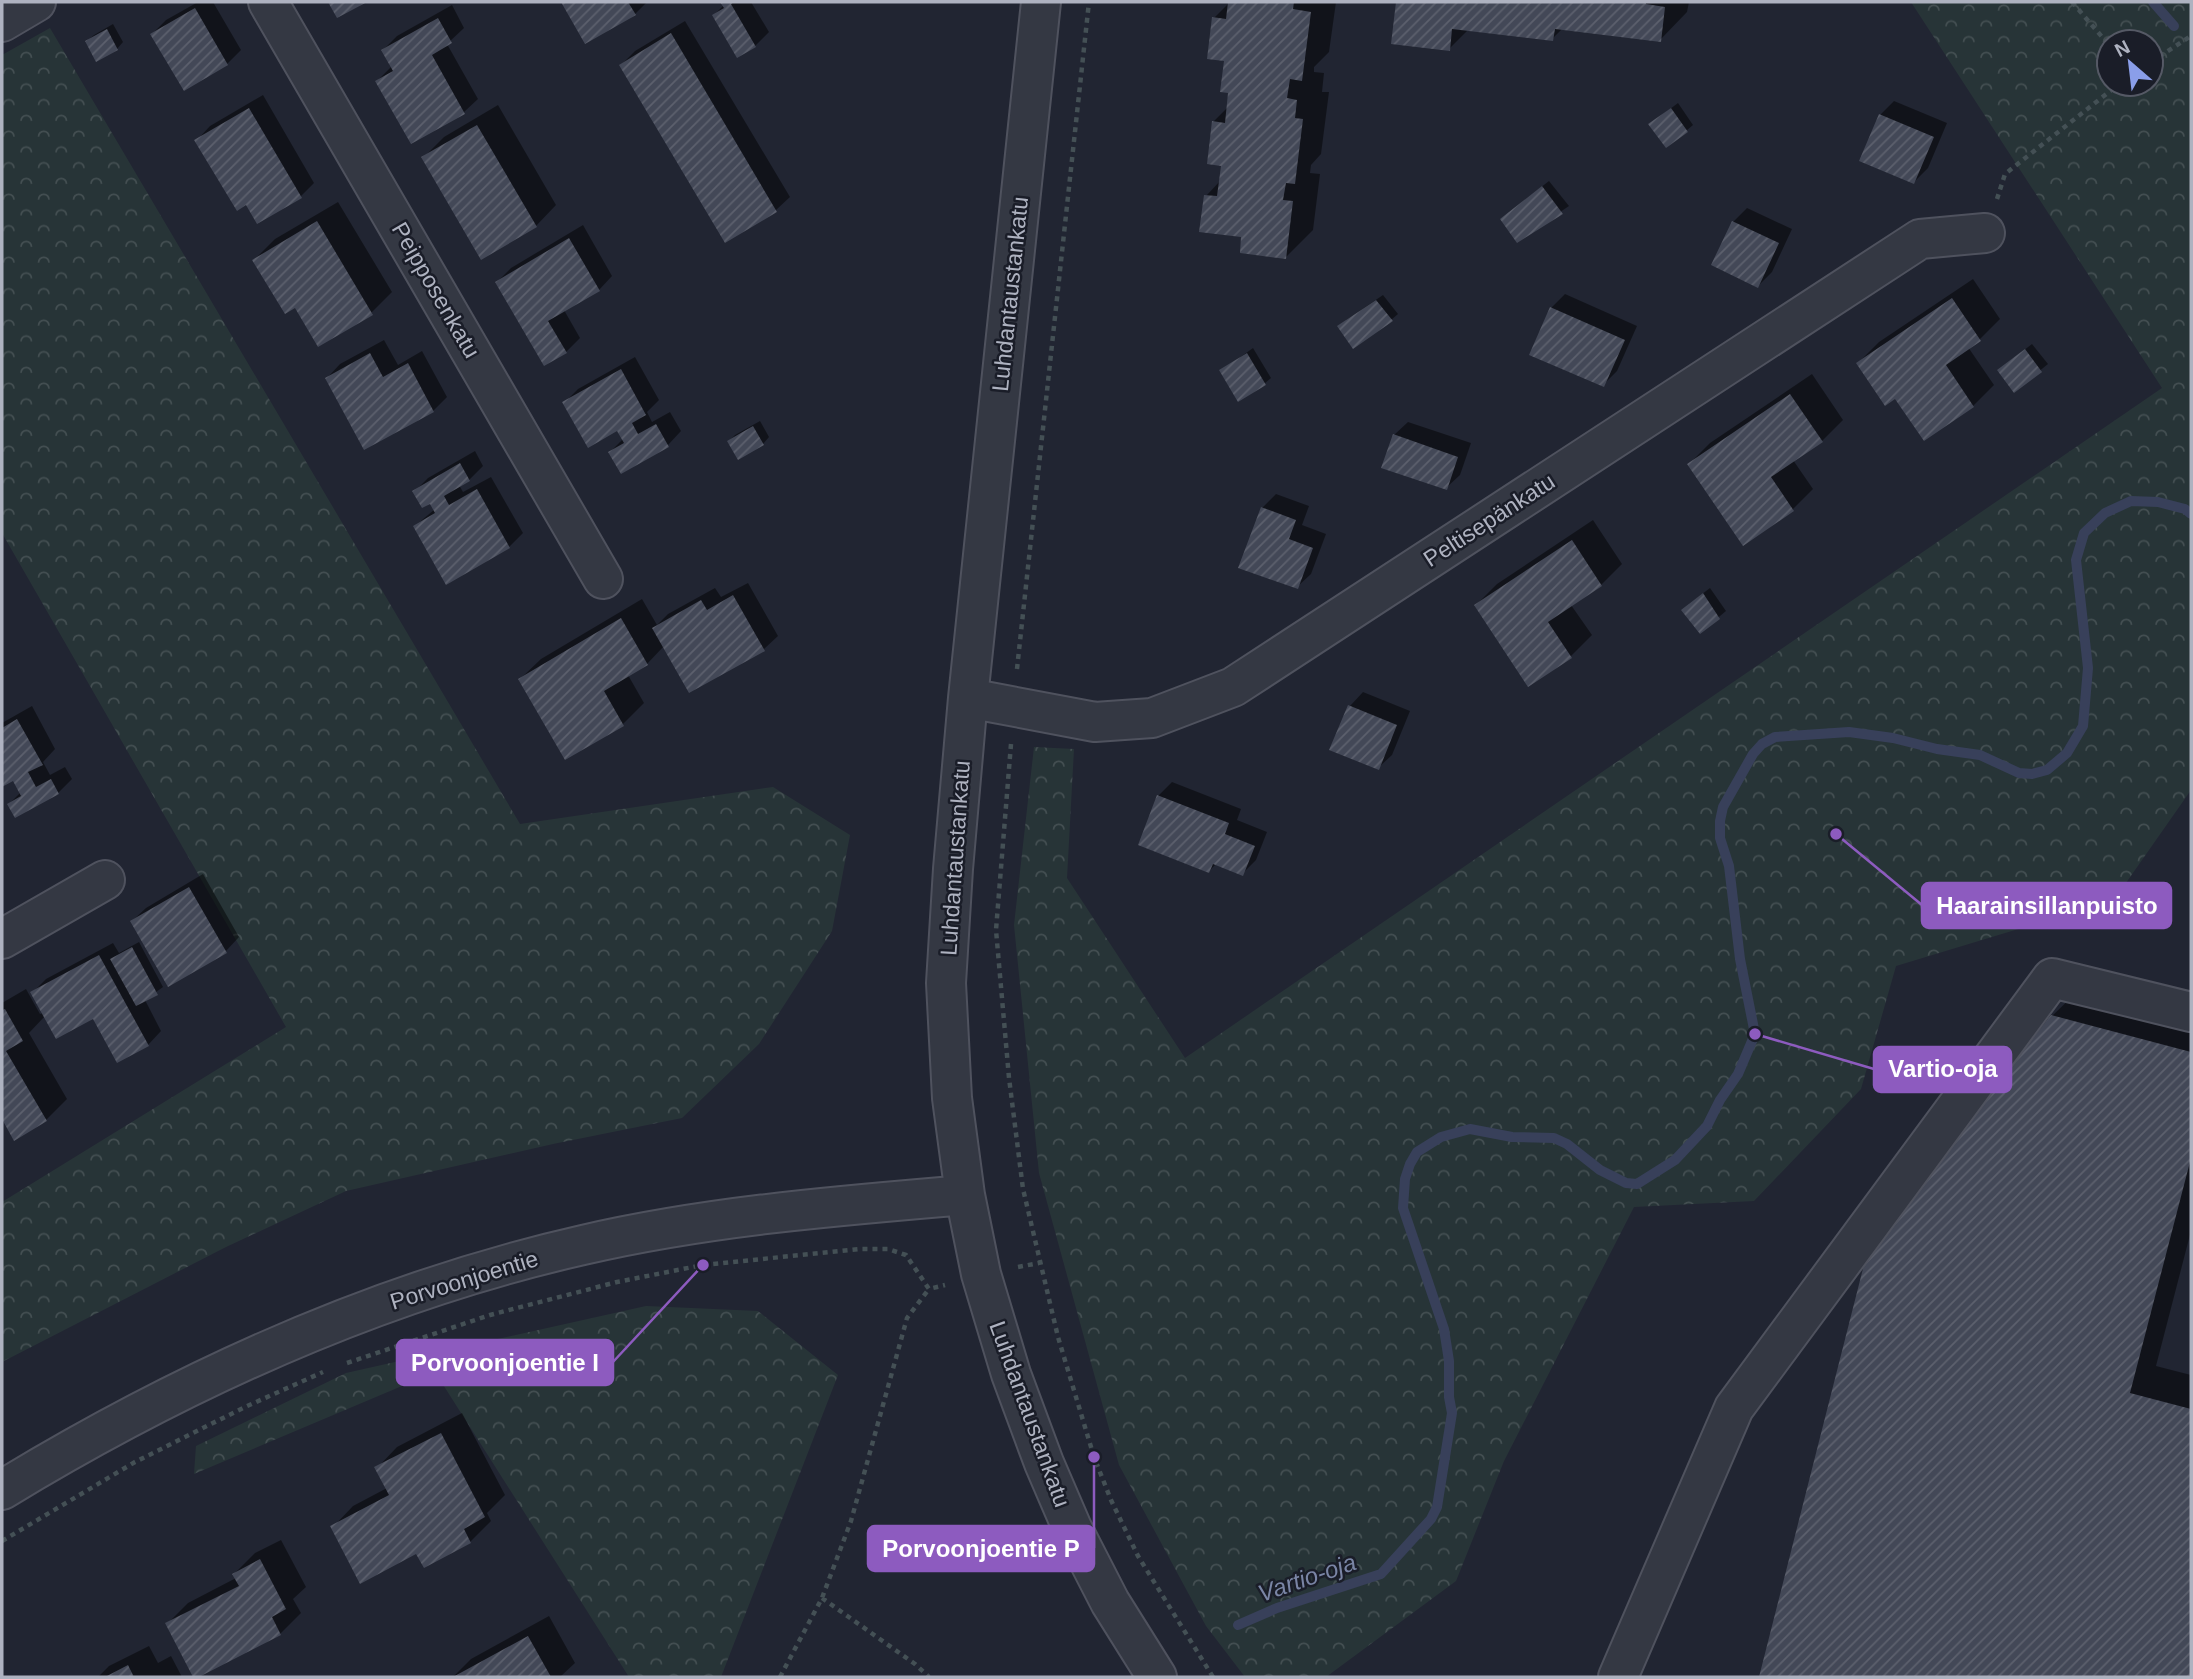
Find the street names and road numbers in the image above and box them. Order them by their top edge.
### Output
street label: Luhdantaustankatu [987,195,1033,393]
street label: Peipposenkatu [387,218,485,362]
street label: Peltisepänkatu [1419,468,1559,572]
street label: Luhdantaustankatu [935,759,975,957]
street label: Porvoonjoentie [387,1245,541,1315]
street label: Luhdantaustankatu [984,1318,1076,1510]

